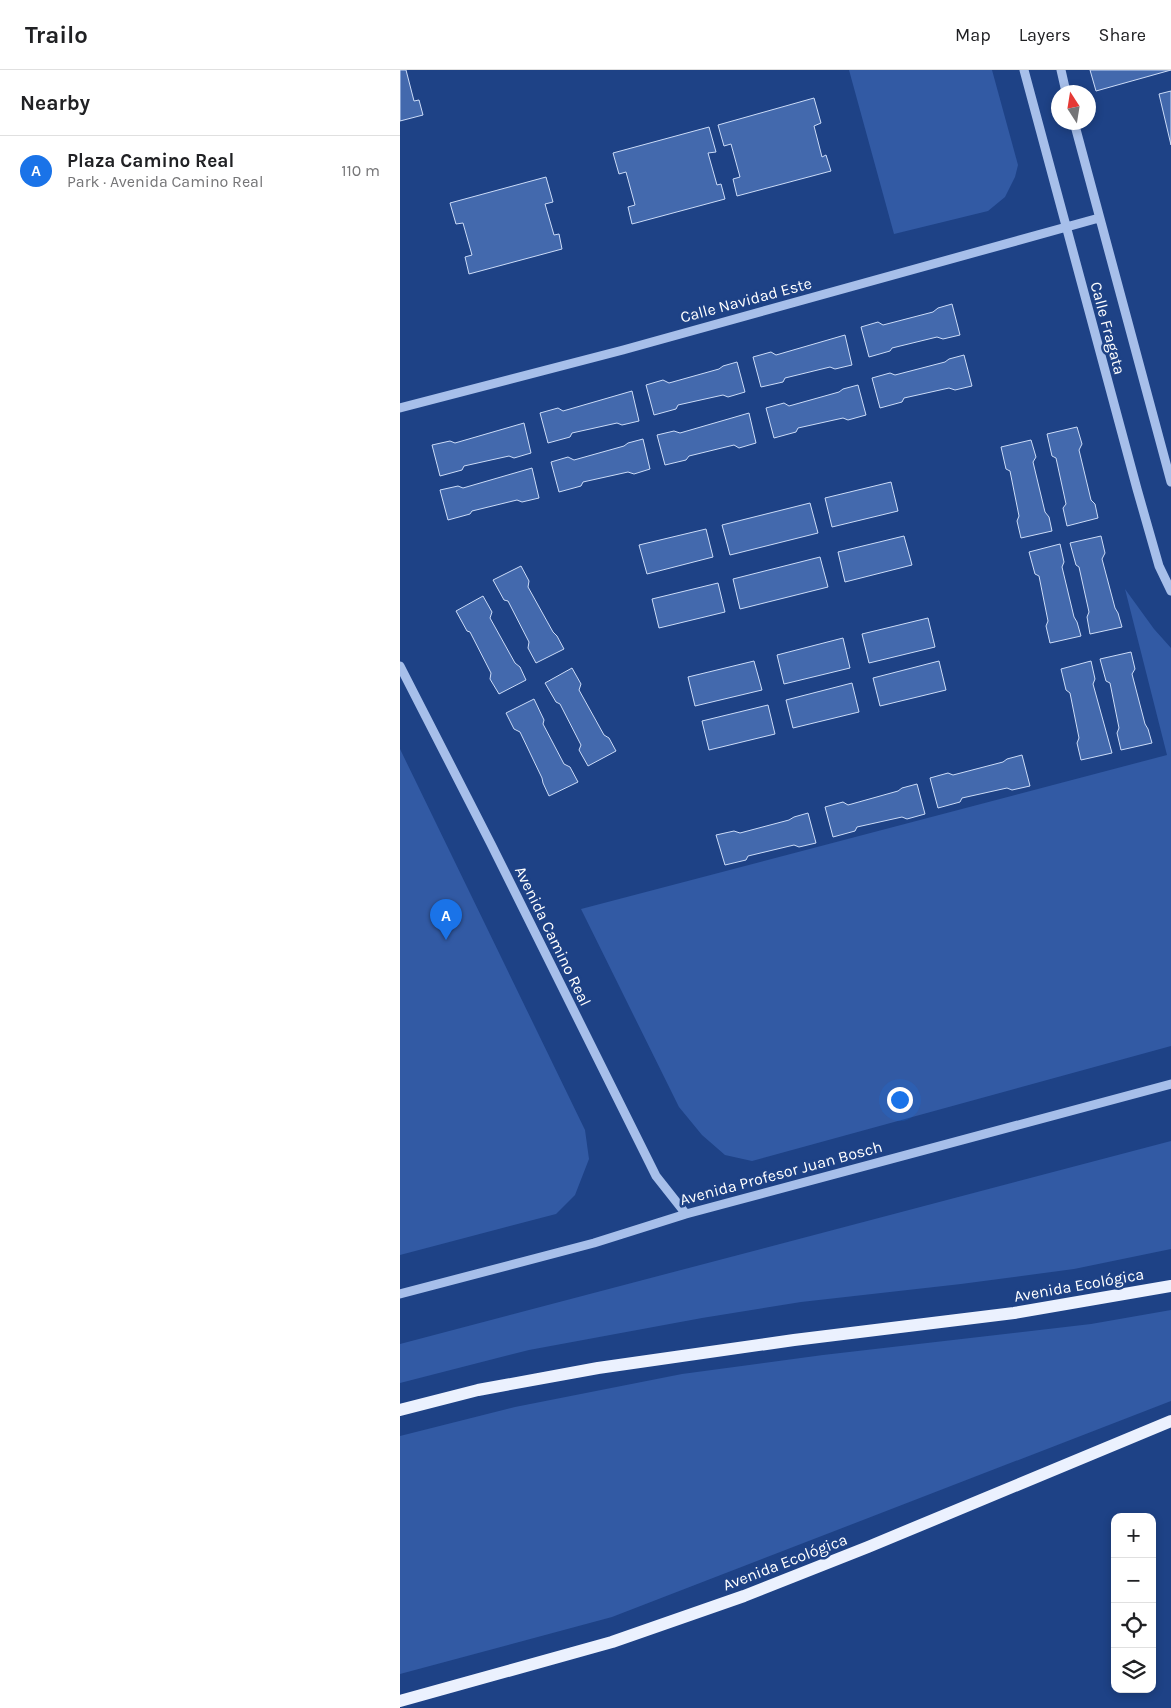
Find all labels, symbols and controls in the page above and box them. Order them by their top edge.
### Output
text: Trailo [25,21,88,49]
text: Map [955,24,991,46]
text: Layers [1019,24,1071,46]
text: Share [1099,24,1146,46]
north arrow [1051,85,1096,130]
text: Nearby [20,91,90,115]
text: Plaza Camino Real [67,150,234,172]
text: A [31,161,41,180]
text: 110 m [341,161,380,180]
text: Park · Avenida Camino Real [67,172,263,191]
street label: Calle Navidad Este [678,273,814,327]
street label: Calle Fragata [1086,280,1130,376]
street label: Avenida Camino Real [511,863,595,1009]
pin: A [430,899,462,940]
your location [887,1087,913,1113]
street label: Avenida Profesor Juan Bosch [678,1137,884,1209]
street label: Avenida Ecológica [1013,1264,1145,1306]
map controls [1111,1513,1156,1693]
button: + [1111,1513,1156,1558]
street label: Avenida Ecológica [720,1530,850,1594]
button: − [1111,1558,1156,1603]
button: locate [1111,1603,1156,1648]
button: layers [1111,1648,1156,1693]

